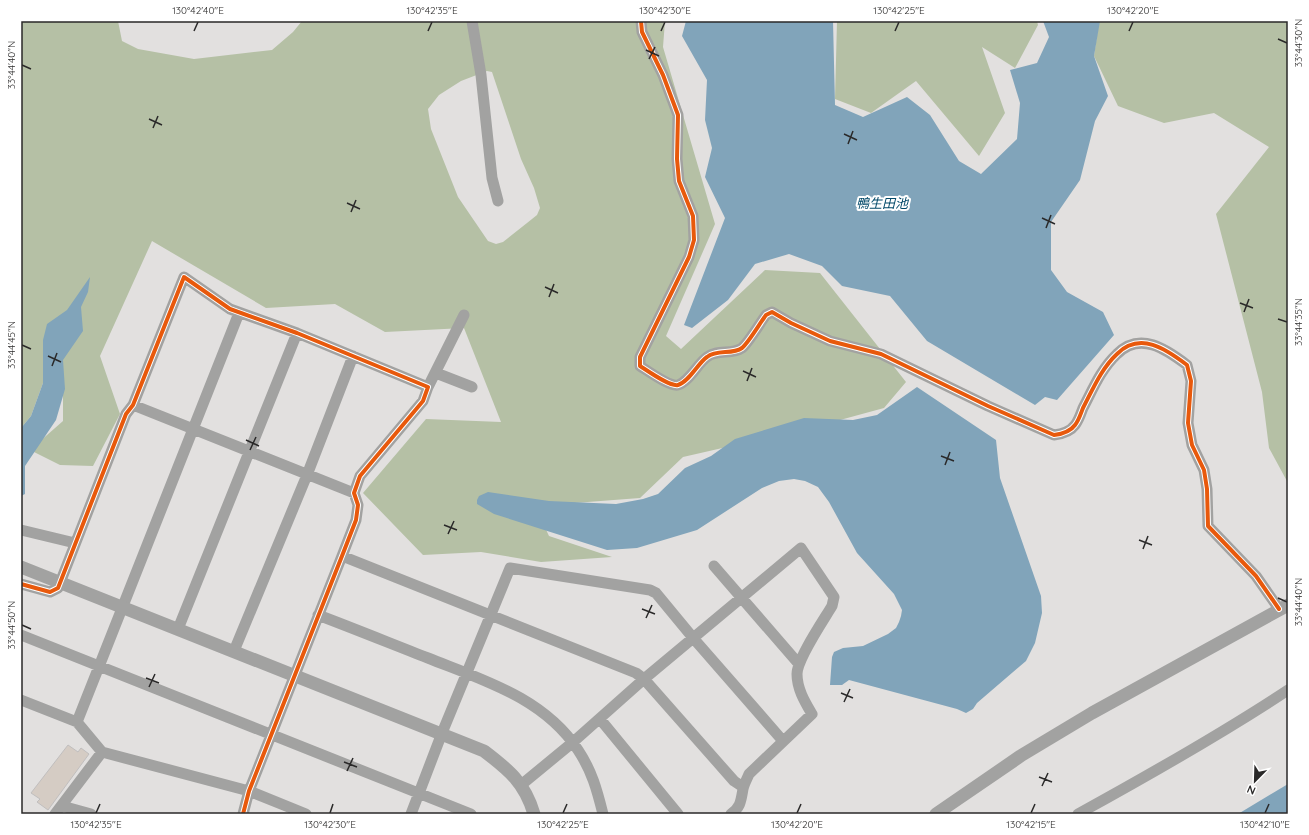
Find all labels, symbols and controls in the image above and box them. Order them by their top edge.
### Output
text: 130°42'40"E [172,4,224,17]
text: 130°42'35"E [406,4,458,17]
text: 130°42'30"E [639,4,691,17]
text: 130°42'25"E [873,4,925,17]
text: 130°42'20"E [1107,4,1159,17]
text: 33°44'30"N [1292,19,1305,67]
text: 33°44'40"N [5,41,18,89]
water label: 鴨生田池 [856,195,910,211]
text: 33°44'35"N [1292,298,1305,346]
text: 33°44'45"N [5,321,18,369]
text: 33°44'40"N [1292,578,1305,626]
text: 33°44'50"N [5,601,18,649]
north arrow [1235,761,1275,801]
text: N [1245,782,1258,798]
text: 130°42'35"E [70,818,122,831]
text: 130°42'30"E [304,818,356,831]
text: 130°42'25"E [537,818,589,831]
text: 130°42'20"E [771,818,823,831]
text: 130°42'15"E [1006,818,1056,831]
text: 130°42'10"E [1240,818,1290,831]

